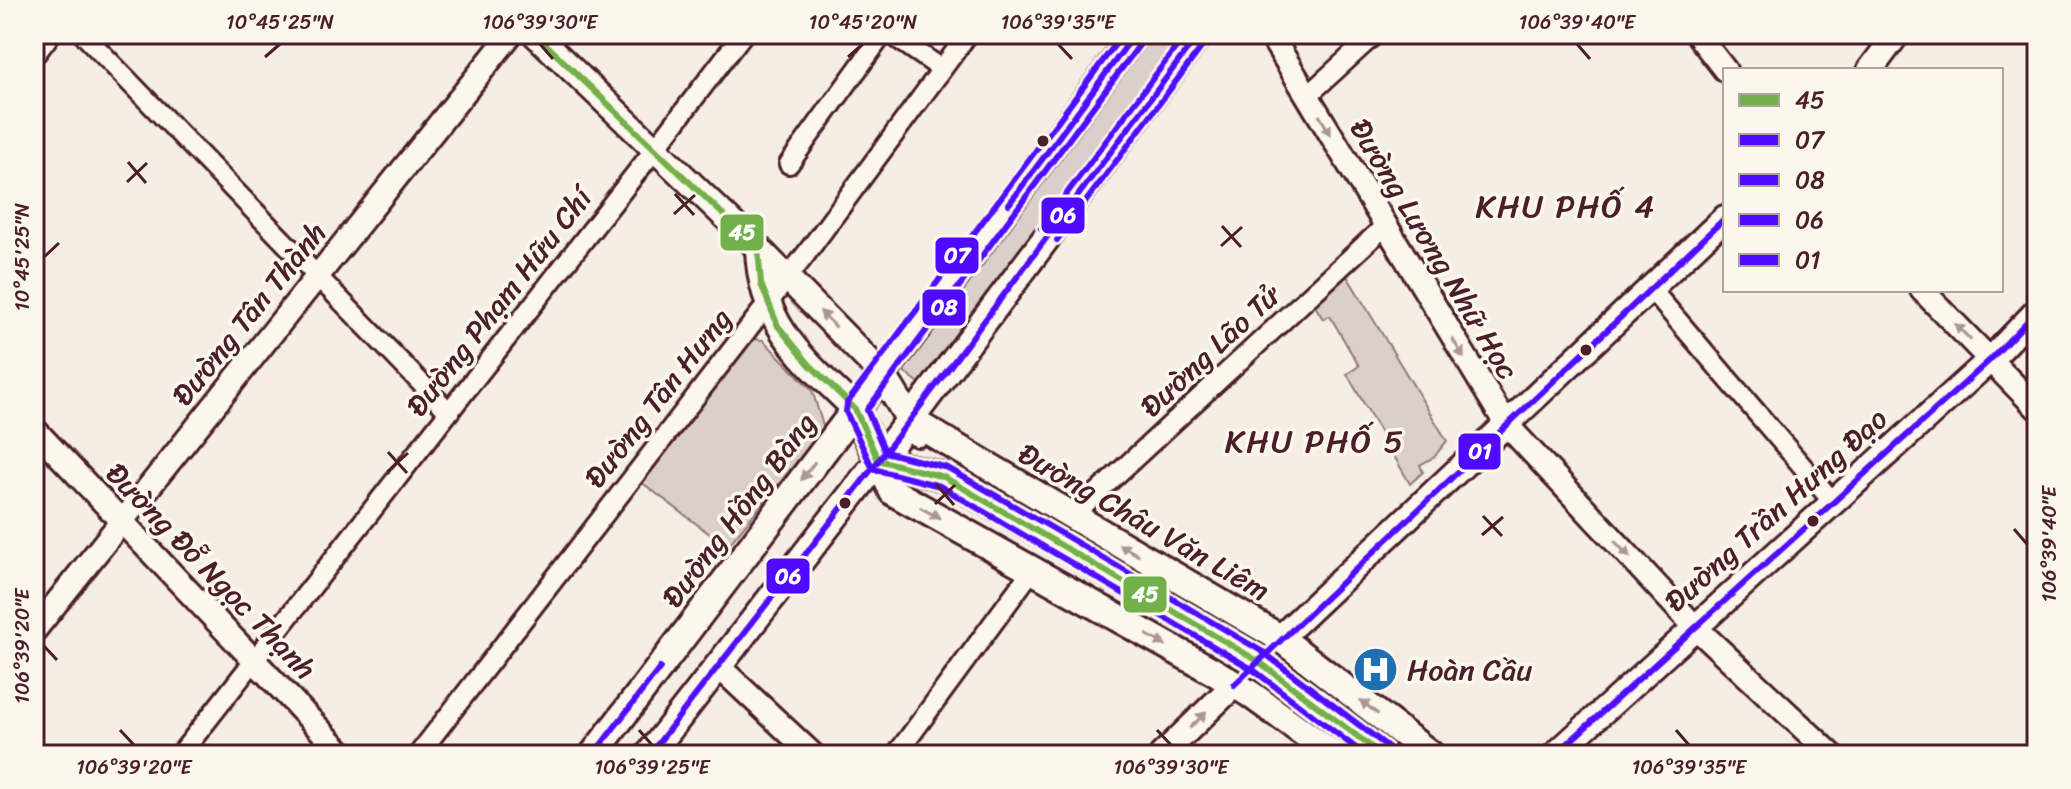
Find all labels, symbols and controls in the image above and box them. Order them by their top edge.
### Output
text: 10°45'25"N [226,5,334,40]
text: 106°39'30"E [483,5,599,40]
text: 10°45'20"N [809,5,917,40]
text: 106°39'35"E [1001,5,1117,40]
text: 106°39'40"E [1519,5,1637,40]
legend [1723,68,2003,292]
text: 45 [1795,79,1825,121]
street label: Đường Lương Nhữ Học [1334,108,1534,390]
one-way arrow [1318,114,1332,136]
text: 07 [1795,119,1825,161]
unlabelled marker [1035,133,1051,149]
text: 08 [1795,159,1825,201]
street label: Đường Phạm Hữu Chí [392,172,609,429]
district label: KHU PHỐ 4 [1476,178,1656,235]
line badge: 06 [1040,196,1086,235]
text: 06 [1050,196,1076,235]
text: 06 [1795,199,1824,241]
text: 10°45'25"N [5,203,40,311]
street label: Đường Tân Thành [157,210,341,418]
line badge: 45 [719,213,765,252]
text: 45 [727,213,756,252]
line badge: 07 [934,236,980,275]
text: 07 [944,236,973,275]
text: 01 [1795,239,1820,281]
street label: Đường Lão Tử [1127,269,1295,431]
line badge: 08 [921,288,967,327]
text: 08 [930,288,958,327]
street label: Đường Tân Hưng [570,296,746,500]
one-way arrow [819,310,837,329]
one-way arrow [1954,323,1973,342]
one-way arrow [1451,337,1465,359]
unlabelled marker [1578,342,1594,358]
street label: Đường Trần Hưng Đạo [1651,394,1901,626]
street label: Đường Hồng Bàng [647,400,831,620]
district label: KHU PHỐ 5 [1225,413,1405,470]
street label: Đường Châu Văn Liêm [1007,428,1281,616]
line badge: 01 [1457,432,1502,471]
text: 01 [1468,432,1492,471]
street label: Đường Đỗ Ngọc Thạnh [92,449,330,693]
one-way arrow [800,460,816,482]
text: 106°39'40"E [2032,484,2067,602]
unlabelled marker [837,495,853,511]
one-way arrow [918,506,941,520]
unlabelled marker [1805,513,1821,529]
one-way arrow [1612,539,1630,558]
one-way arrow [1118,543,1140,557]
line badge: 06 [765,557,811,595]
text: 06 [775,557,801,596]
line badge: 45 [1122,575,1168,614]
text: 45 [1130,575,1159,614]
text: 106°39'20"E [5,586,40,704]
one-way arrow [1145,633,1168,647]
place label: Hoàn Cầu [1407,643,1532,697]
hospital icon: Hoàn Cầu [1352,646,1400,694]
one-way arrow [1359,700,1379,716]
one-way arrow [1188,711,1207,730]
text: 106°39'20"E [76,750,194,785]
text: 106°39'25"E [595,750,711,785]
text: 106°39'30"E [1114,750,1230,785]
text: 106°39'35"E [1632,750,1748,785]

